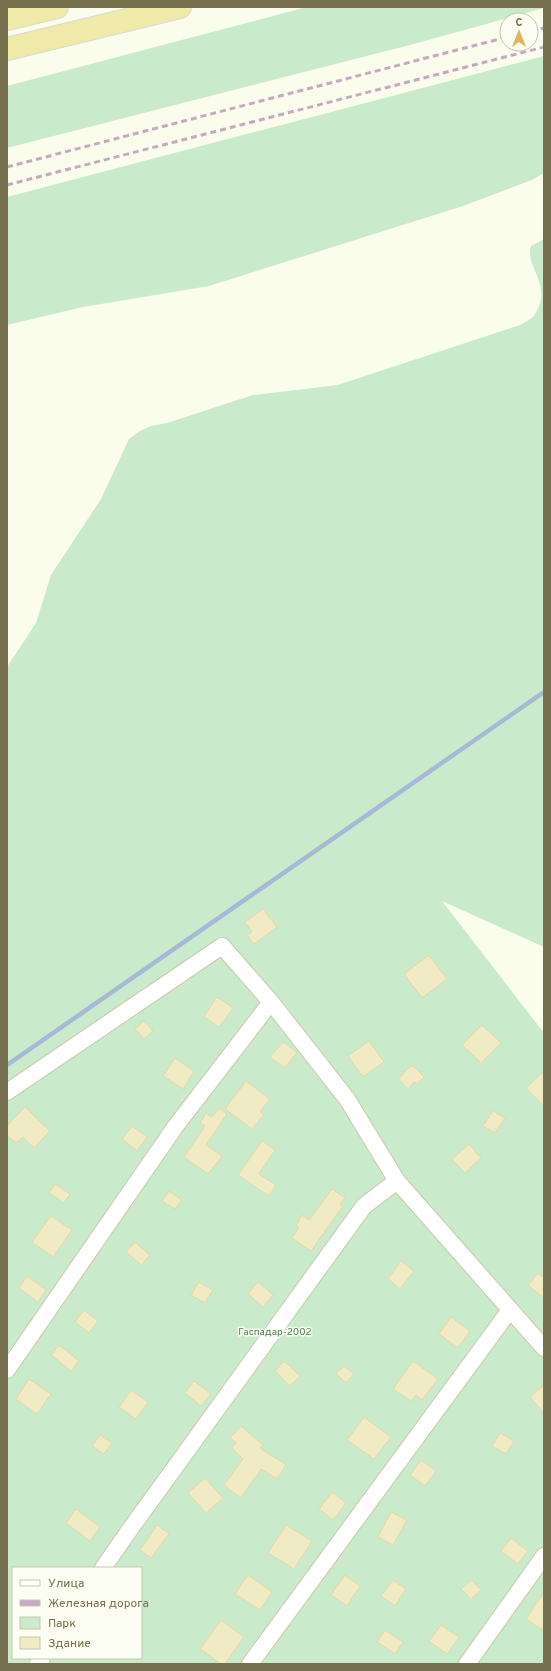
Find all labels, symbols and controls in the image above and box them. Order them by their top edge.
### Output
north arrow [499,12,539,52]
text: С [515,16,523,30]
park label: Гаспадар-2002 [238,1326,312,1339]
legend [12,1567,142,1659]
text: Улица [48,1576,84,1592]
text: Железная дорога [48,1596,149,1612]
text: Парк [48,1616,76,1632]
text: Здание [48,1636,91,1652]

